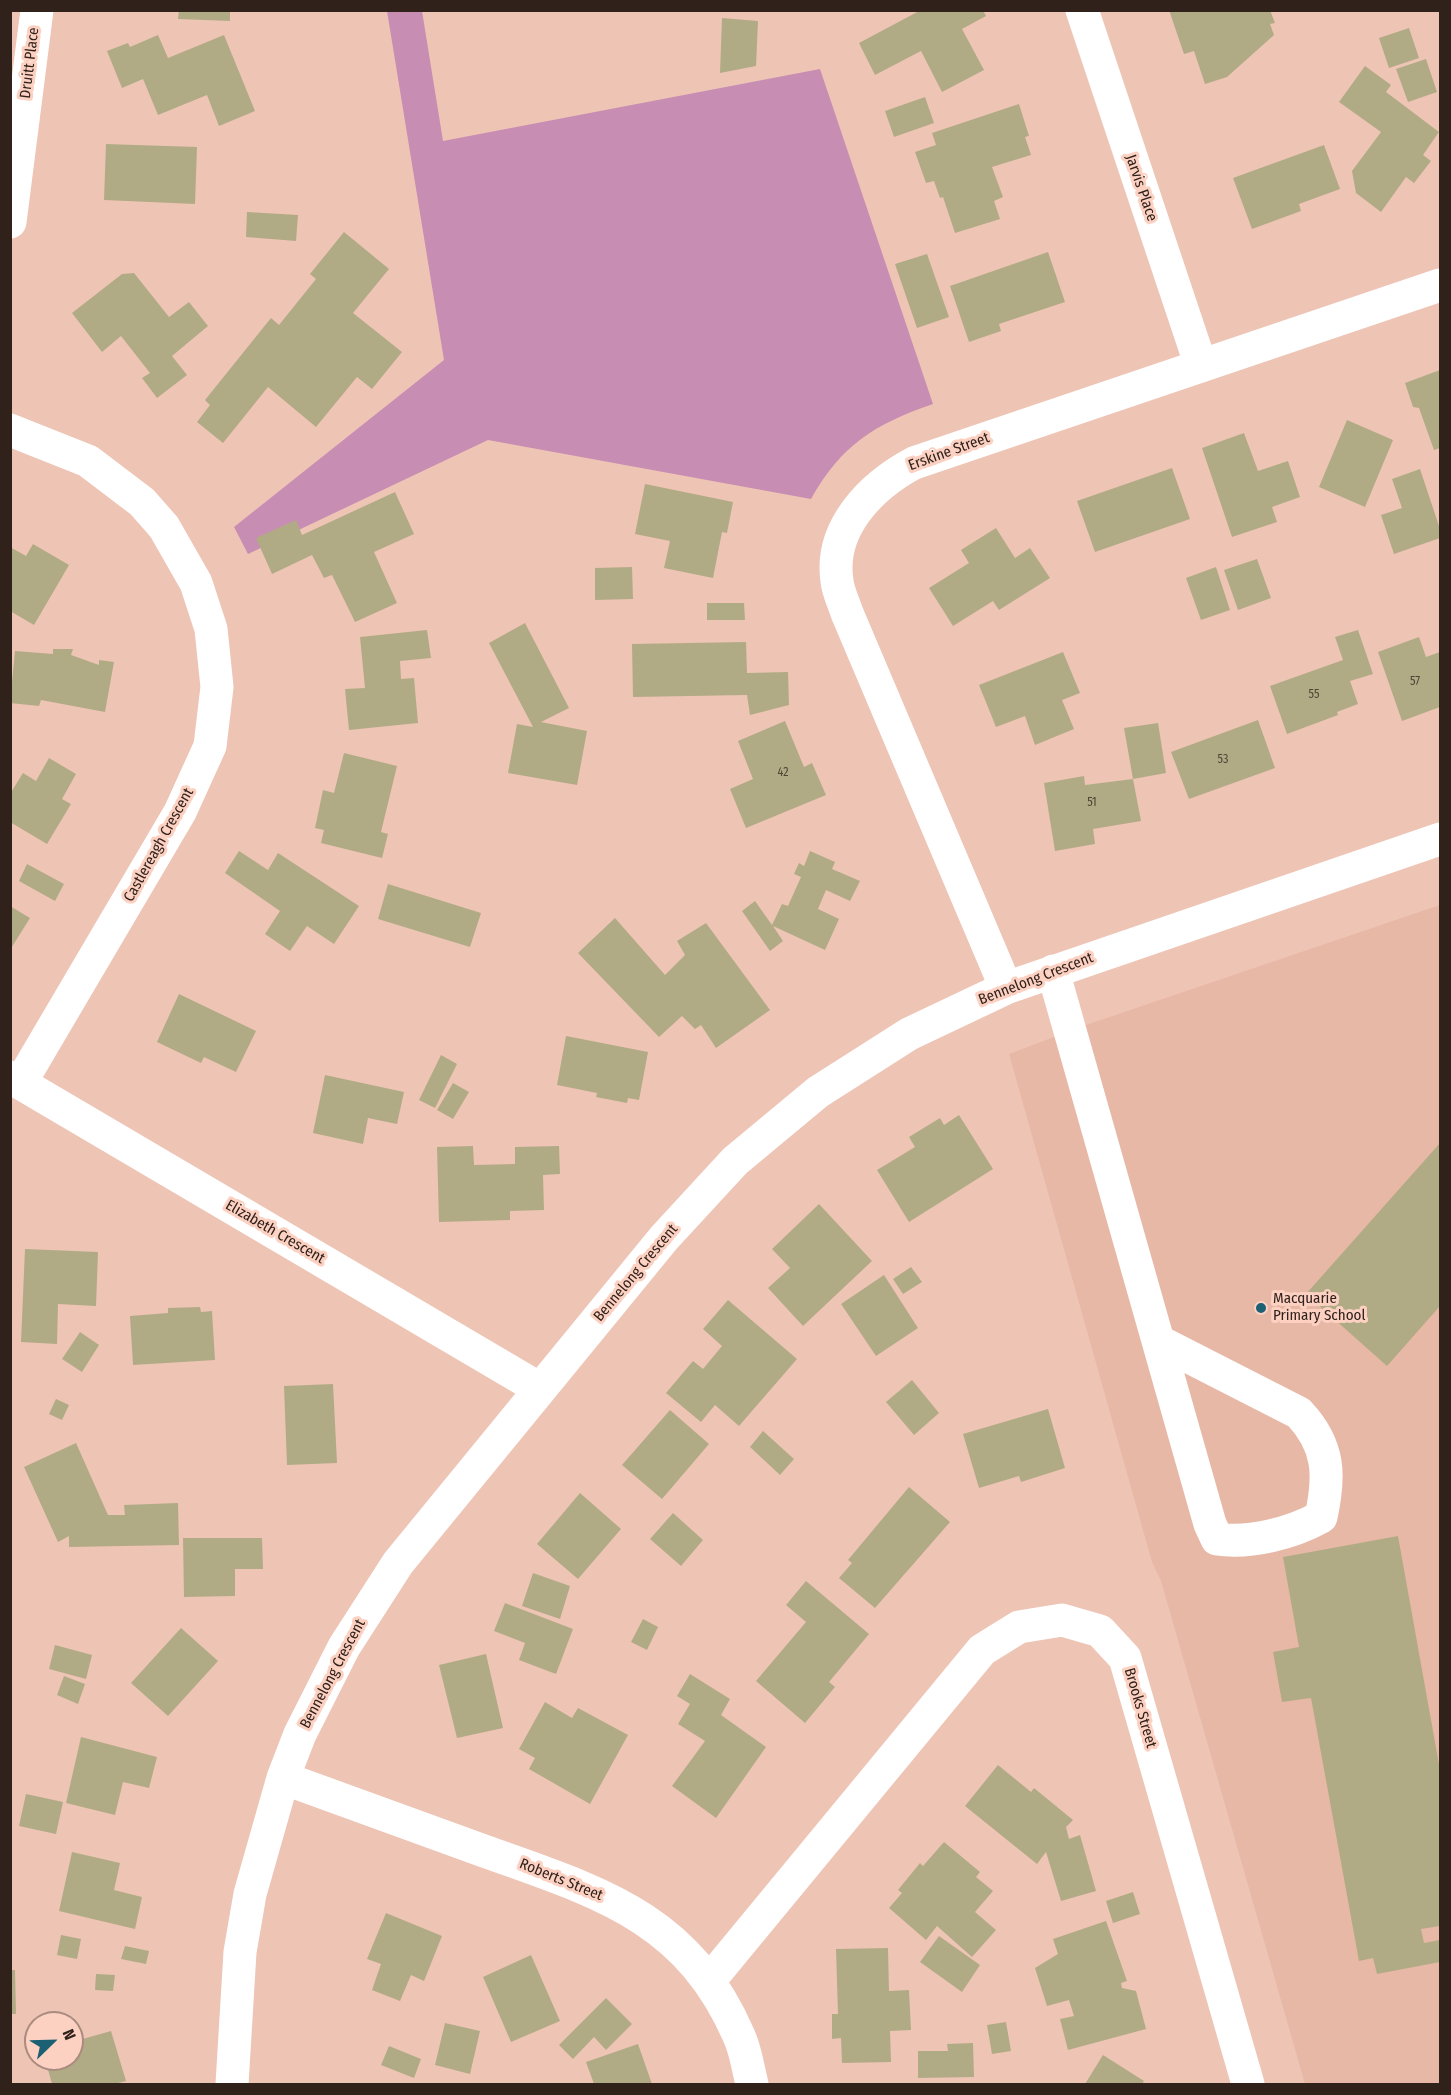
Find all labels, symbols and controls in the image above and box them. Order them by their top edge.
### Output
street label: Druitt Place [17,26,43,100]
street label: Jarvis Place [1121,152,1161,224]
street label: Erskine Street [906,429,992,475]
house number: 57 [1410,675,1420,689]
house number: 55 [1309,688,1319,702]
house number: 53 [1218,753,1228,767]
house number: 42 [778,766,788,780]
street label: Castlereagh Crescent [120,785,198,905]
house number: 51 [1087,796,1097,810]
street label: Bennelong Crescent [976,949,1096,1009]
street label: Elizabeth Crescent [222,1196,328,1268]
street label: Bennelong Crescent [590,1221,682,1325]
place label: Macquarie Primary School [1273,1290,1365,1325]
marker: Macquarie Primary School [1254,1301,1268,1315]
street label: Bennelong Crescent [297,1616,369,1732]
street label: Brooks Street [1120,1666,1160,1750]
street label: Roberts Street [517,1855,605,1905]
north arrow [24,2011,84,2071]
text: N [59,2026,80,2043]

